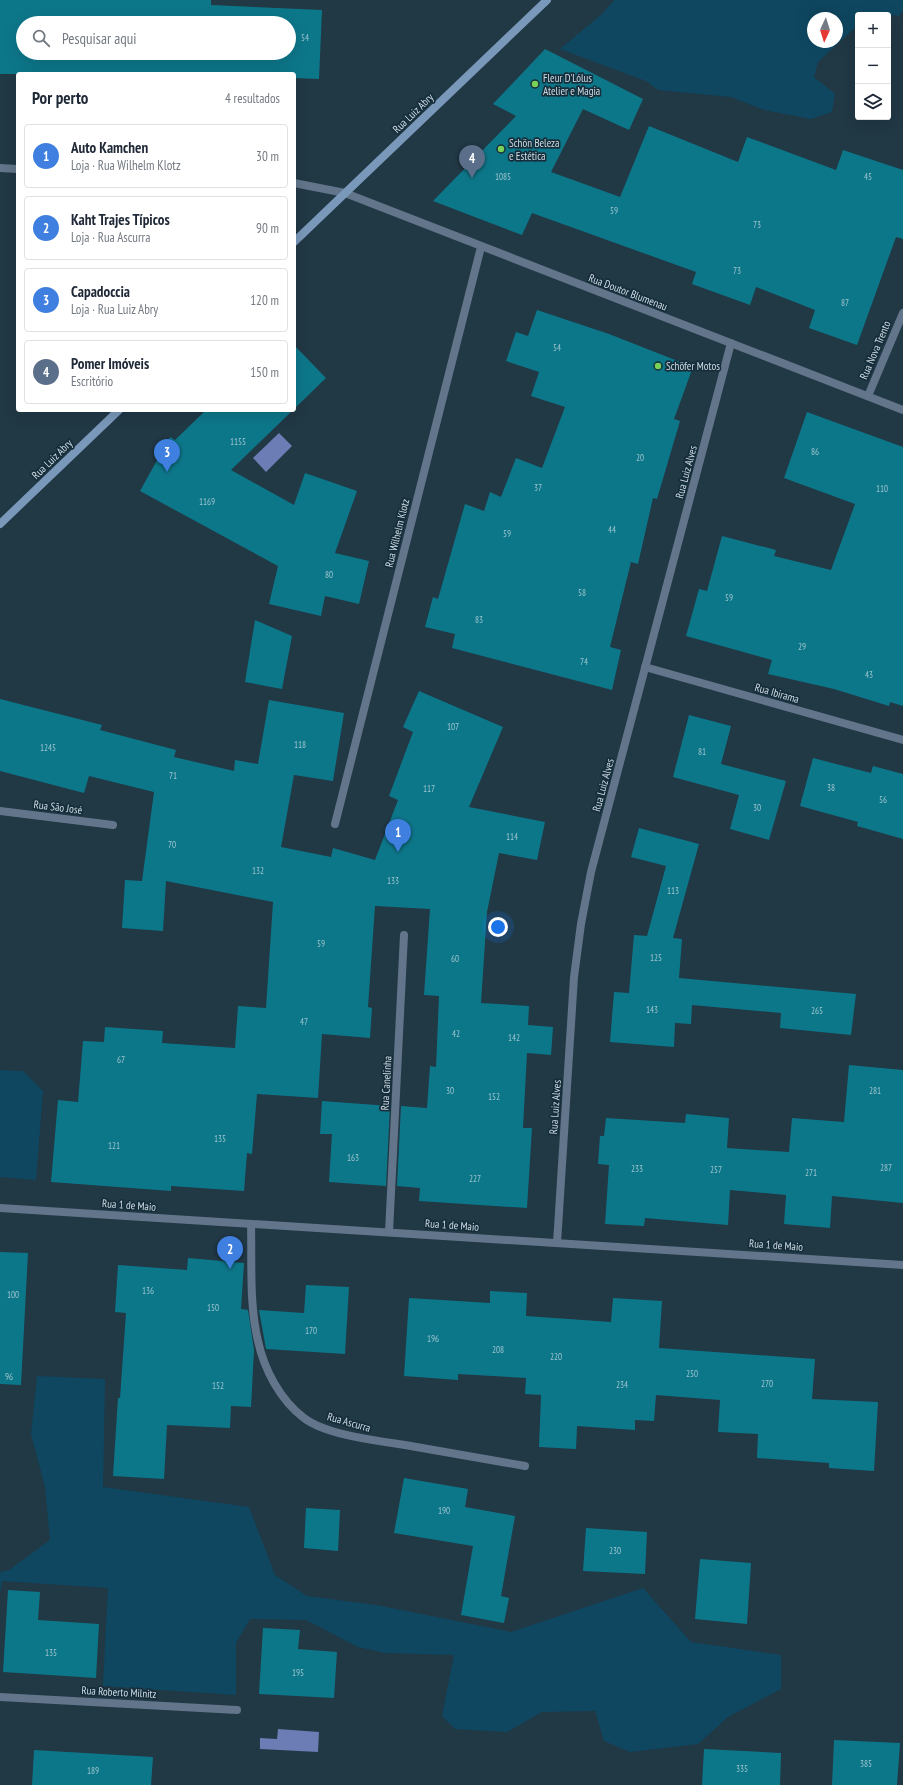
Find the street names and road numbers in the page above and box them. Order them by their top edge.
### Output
street label: Rua Luiz Abry [390,90,437,136]
street label: Rua Doutor Blumenau [587,271,670,314]
street label: Rua Nova Trento [856,318,894,381]
street label: Rua Luiz Abry [29,436,76,482]
street label: Rua Luiz Alves [672,444,700,500]
street label: Rua Wilhelm Klotz [382,497,412,569]
street label: Rua Ibirama [753,680,801,706]
street label: Rua Luiz Alves [589,757,617,813]
street label: Rua São José [33,797,83,817]
street label: Rua Canelinha [378,1055,394,1111]
street label: Rua Luiz Alves [546,1079,564,1135]
street label: Rua 1 de Maio [101,1196,157,1214]
street label: Rua 1 de Maio [424,1216,480,1234]
street label: Rua 1 de Maio [748,1236,804,1254]
street label: Rua Ascurra [326,1409,372,1435]
street label: Rua Roberto Milnitz [81,1683,157,1701]

